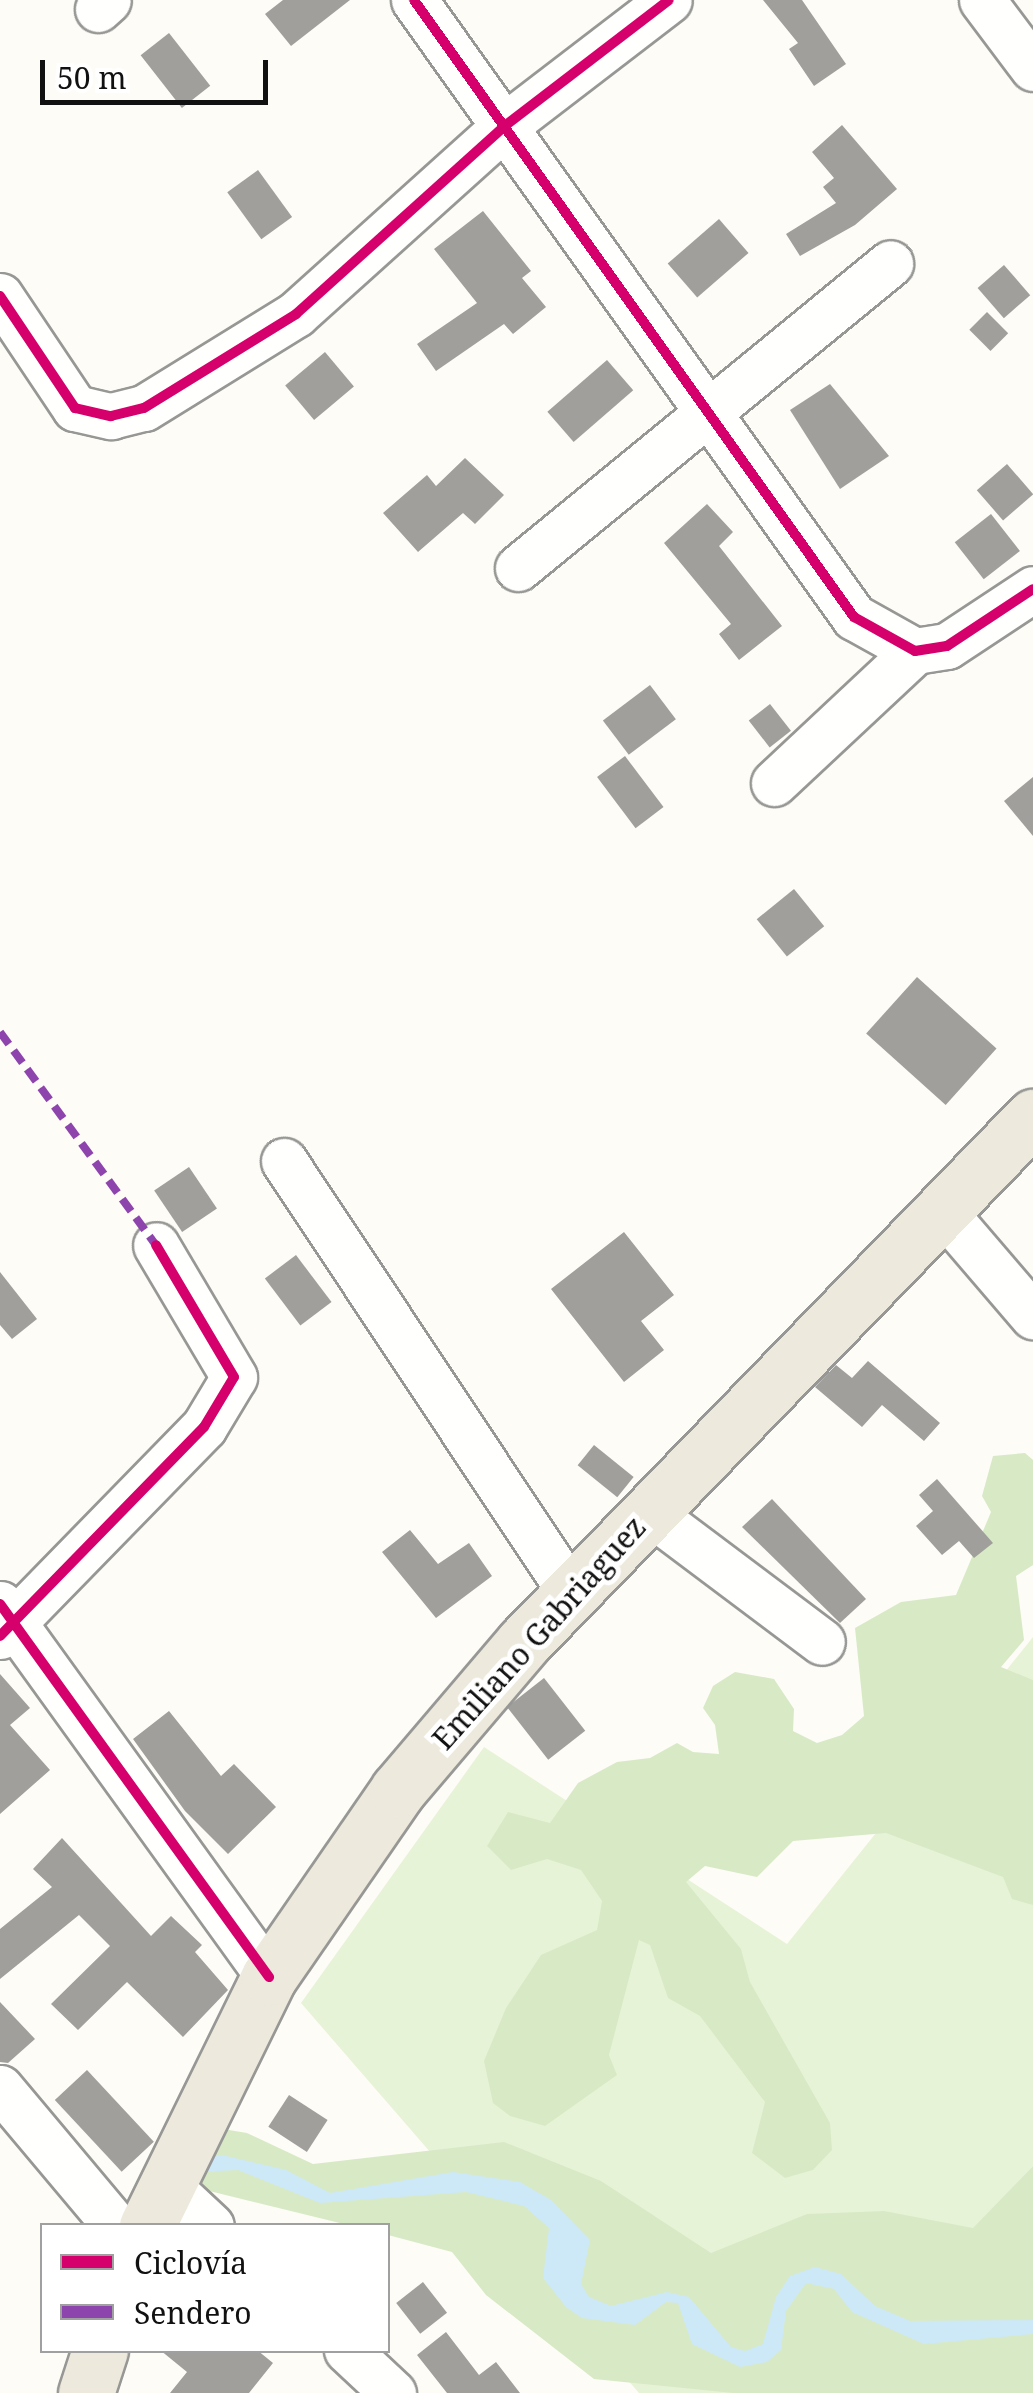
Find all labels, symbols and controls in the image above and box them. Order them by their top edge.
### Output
scale bar [45,40,272,102]
text: 50 m [57,57,127,98]
street label: Emiliano Gabriaguez [425,1509,653,1757]
legend [40,2223,390,2353]
text: Ciclovía [134,2242,247,2283]
text: Sendero [134,2292,252,2333]

